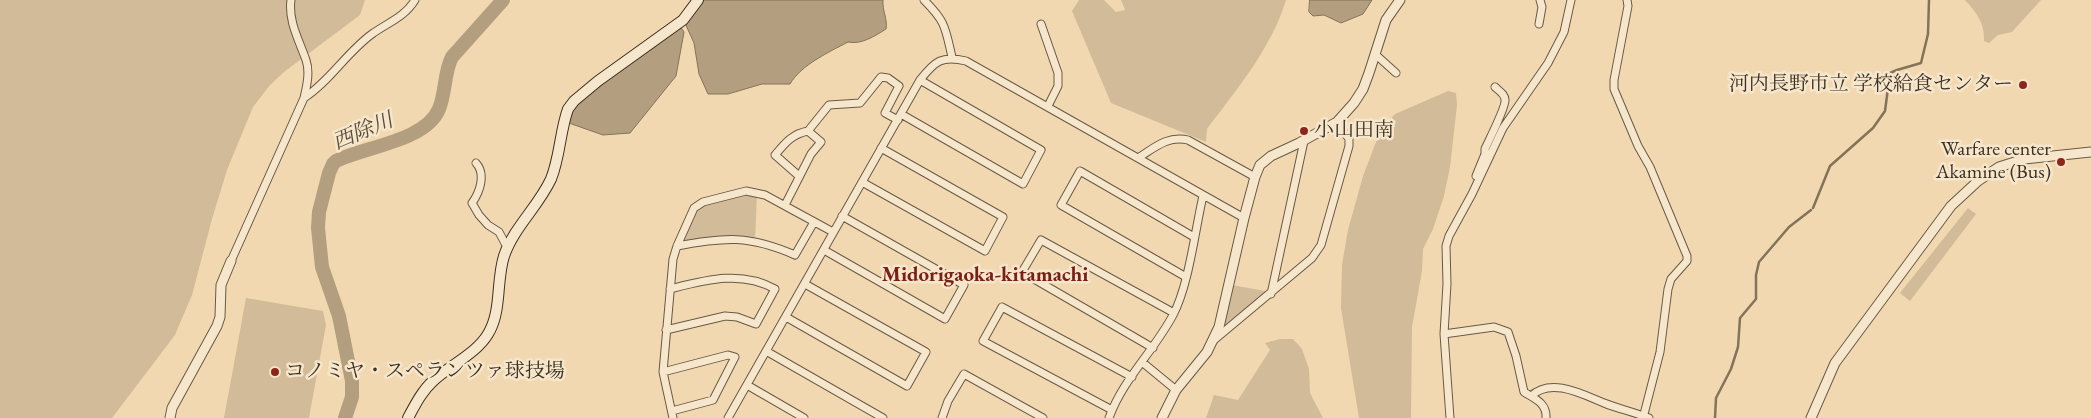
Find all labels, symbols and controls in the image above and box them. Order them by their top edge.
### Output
place label: 河内長野市立 学校給食センター [1729,73,2013,97]
marker: 河内長野市立 学校給食センター [2017,79,2029,91]
water label: 西除川 [329,108,397,156]
place label: 小山田南 [1314,119,1394,143]
marker: 小山田南 [1298,125,1310,137]
place label: Warfare center Akamine (Bus) [1936,138,2051,185]
marker: Warfare center Akamine (Bus) [2055,156,2067,168]
district label: Midorigaoka-kitamachi [882,262,1088,288]
place label: コノミヤ・スペランツァ球技場 [285,360,565,384]
marker: コノミヤ・スペランツァ球技場 [269,366,281,378]

